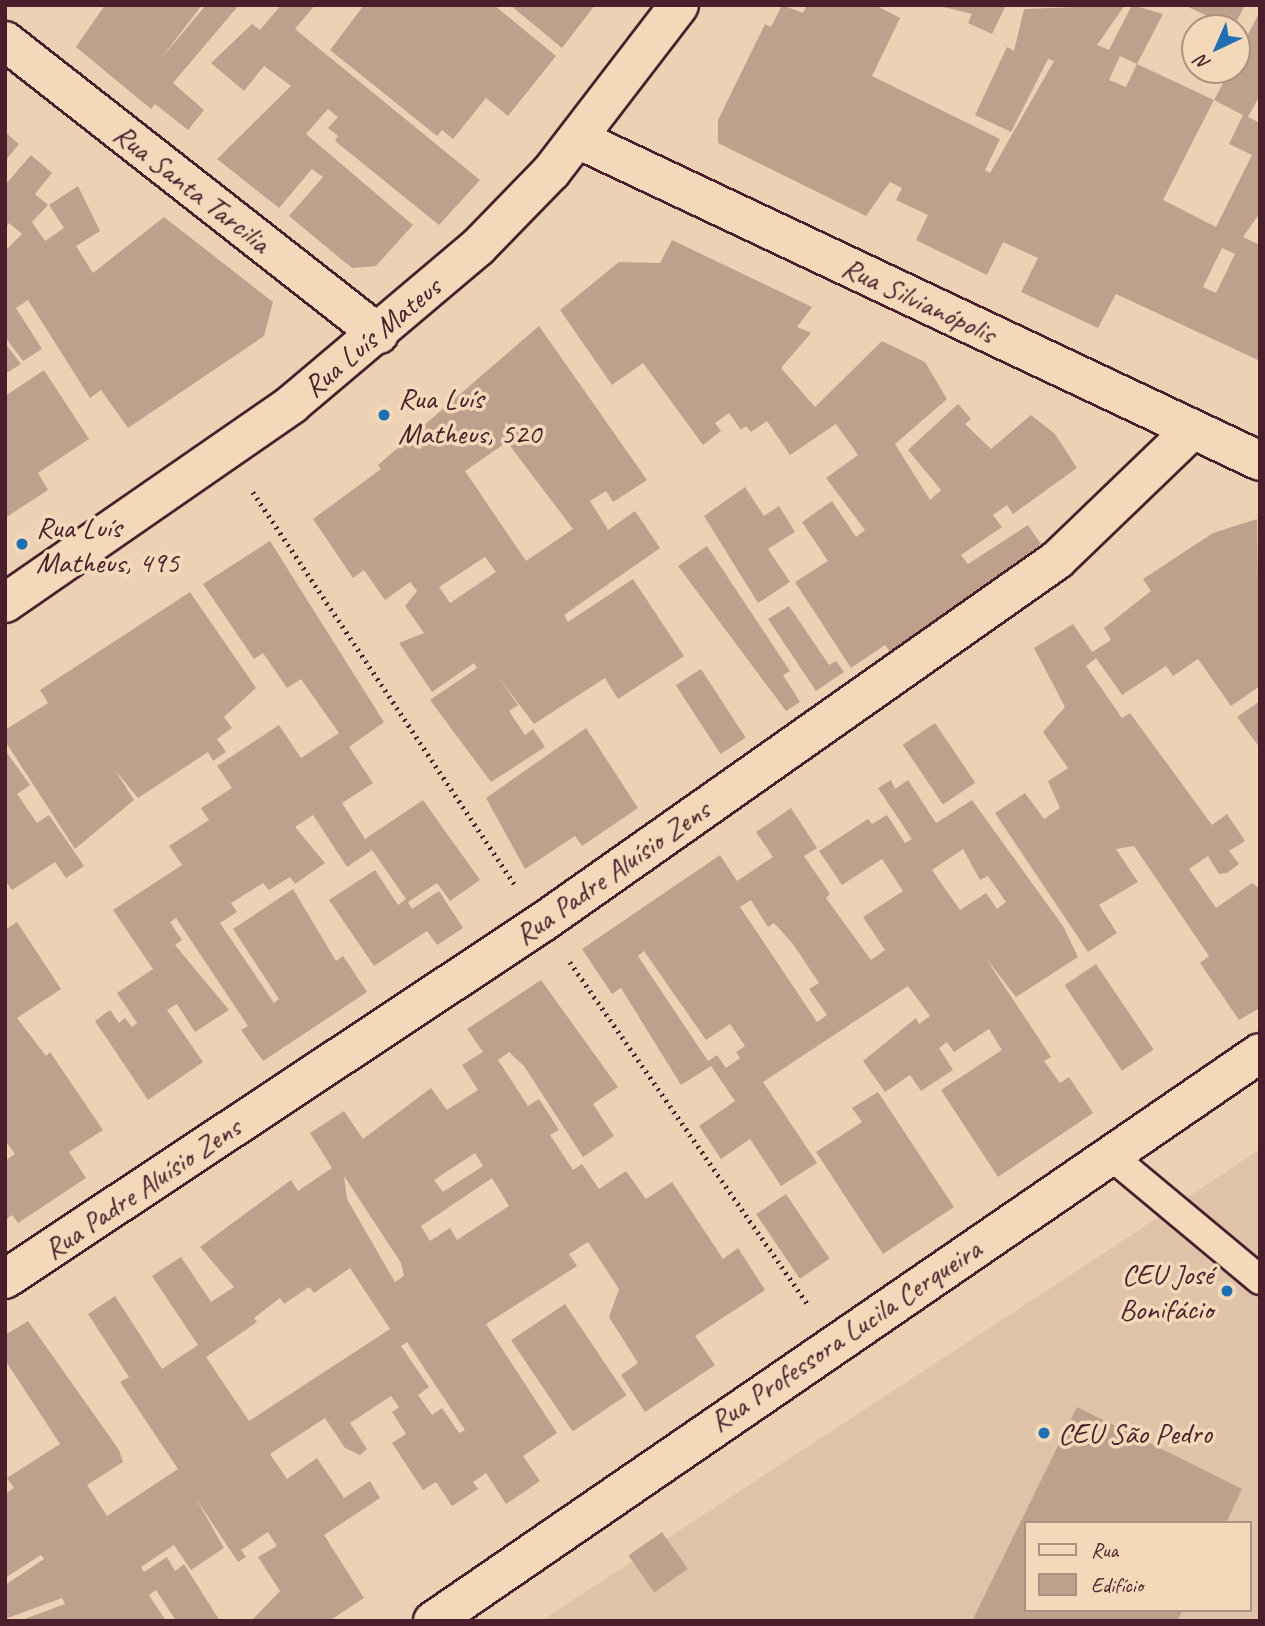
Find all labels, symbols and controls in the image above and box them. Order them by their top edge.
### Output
north arrow [1181,14,1251,84]
text: N [1190,50,1215,75]
street label: Rua Santa Tarcilia [106,115,278,261]
street label: Rua Silvianópolis [836,249,1002,351]
street label: Rua Luís Mateus [296,270,448,404]
place label: Rua Luís Matheus, 520 [398,380,541,450]
marker: Rua Luís Matheus, 520 [376,407,392,423]
place label: Rua Luís Matheus, 495 [36,509,179,580]
marker: Rua Luís Matheus, 495 [14,536,30,552]
street label: Rua Padre Aluísio Zens [508,791,716,953]
street label: Rua Padre Aluísio Zens [37,1109,247,1267]
street label: Rua Professora Lucila Cerqueira [702,1230,988,1440]
place label: CEU José Bonifácio [1119,1256,1213,1326]
marker: CEU José Bonifácio [1219,1283,1235,1299]
place label: CEU São Pedro [1058,1415,1211,1451]
marker: CEU São Pedro [1036,1425,1052,1441]
legend [1024,1521,1251,1612]
text: Rua [1091,1537,1118,1563]
text: Edifício [1091,1572,1143,1598]

